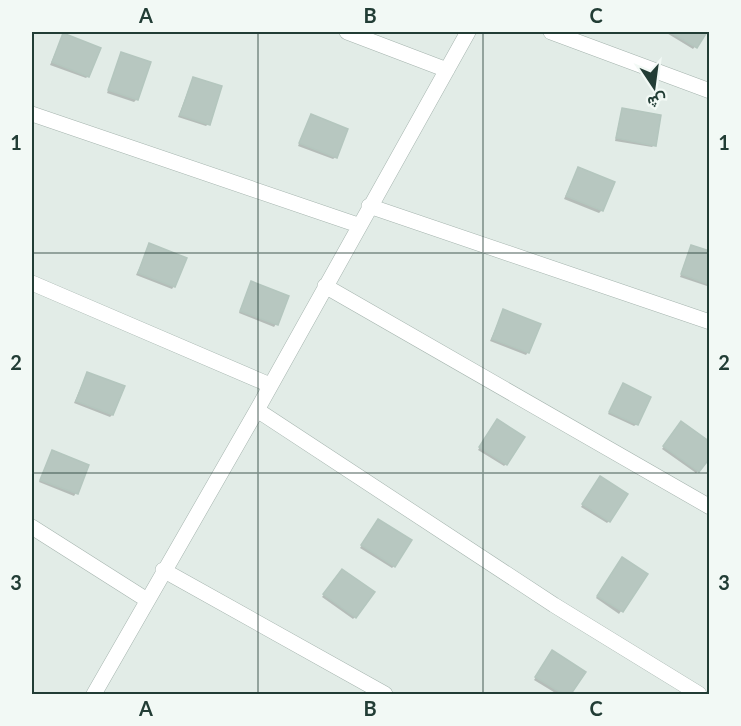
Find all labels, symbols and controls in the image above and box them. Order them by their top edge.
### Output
text: A [138,3,153,27]
text: B [363,3,377,27]
text: C [589,3,603,27]
north arrow [624,57,684,117]
text: ش [646,90,669,114]
text: 1 [10,130,22,154]
text: 1 [718,130,730,154]
text: 2 [10,350,22,374]
text: 2 [718,350,730,374]
text: 3 [10,570,22,594]
text: 3 [718,570,730,594]
text: A [138,696,153,720]
text: B [363,696,377,720]
text: C [589,696,603,720]

